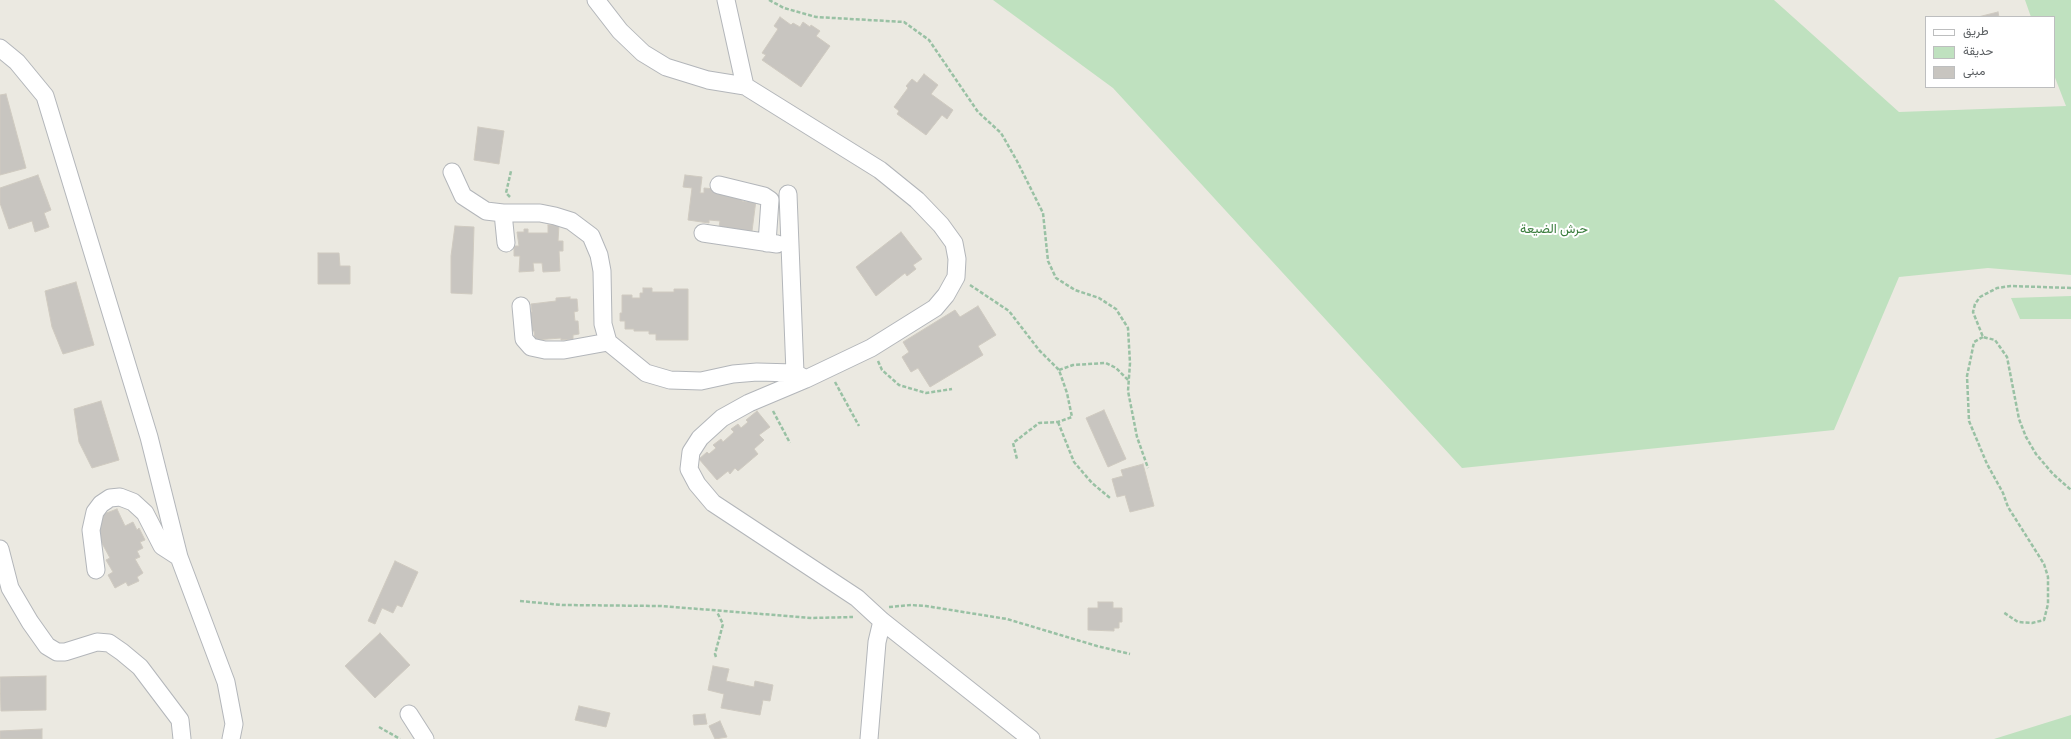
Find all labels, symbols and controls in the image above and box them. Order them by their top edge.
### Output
legend [1925,16,2055,88]
text: طريق [1963,23,1988,38]
text: حديقة [1963,43,1993,58]
text: مبنى [1963,63,1985,78]
park label: حرش الضيعة [1520,221,1588,237]

